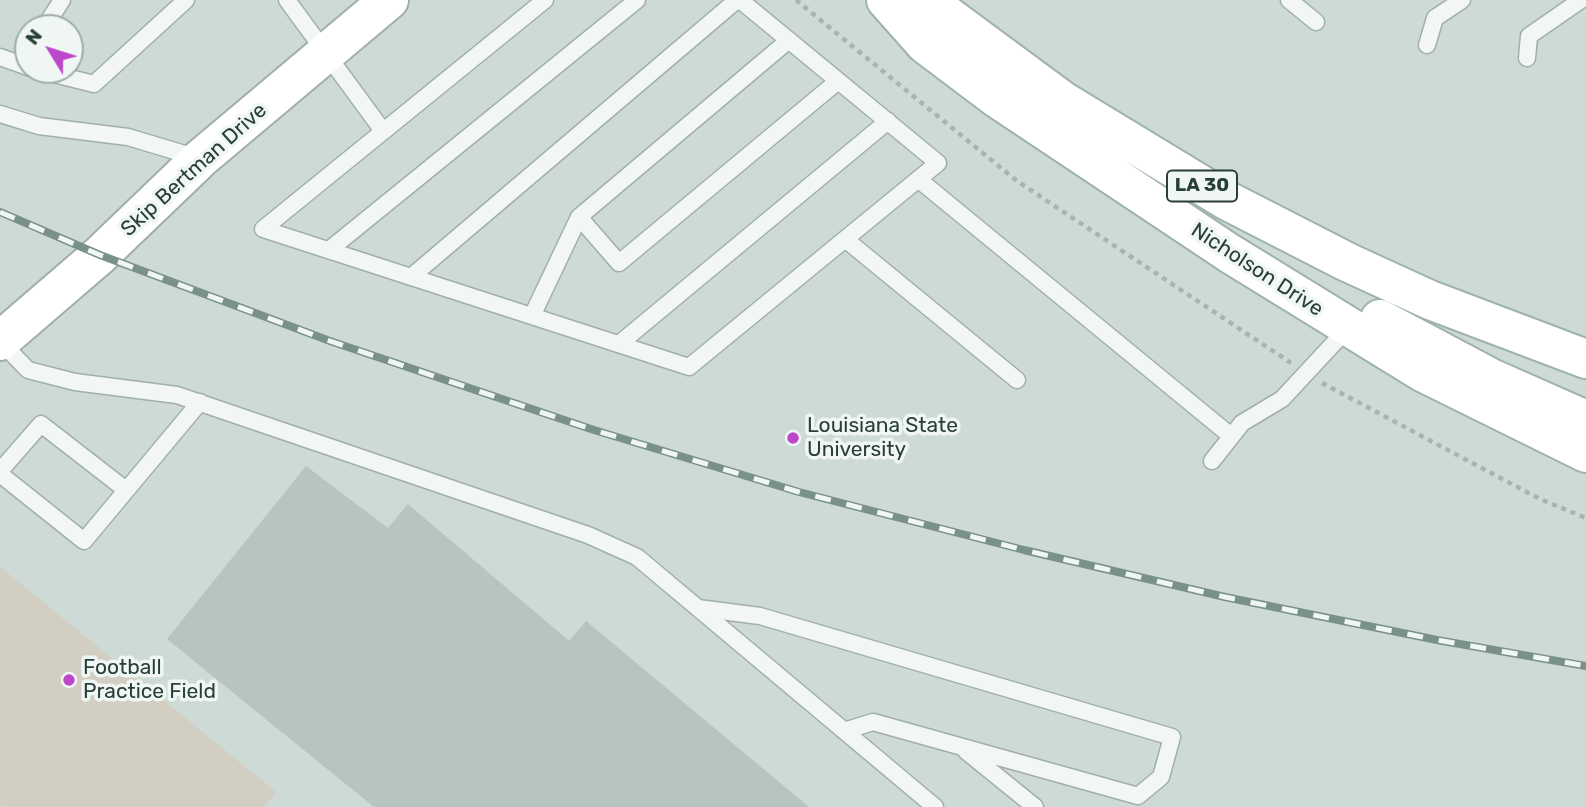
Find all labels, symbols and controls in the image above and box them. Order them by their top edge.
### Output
north arrow [14,14,84,84]
text: N [20,25,47,49]
street label: Skip Bertman Drive [116,98,272,242]
road number: LA 30 [1167,170,1237,202]
street label: Nicholson Drive [1186,218,1328,322]
place label: Louisiana State University [807,413,958,463]
marker: Louisiana State University [785,430,801,446]
place label: Football Practice Field [83,655,216,705]
marker: Football Practice Field [61,672,77,688]

